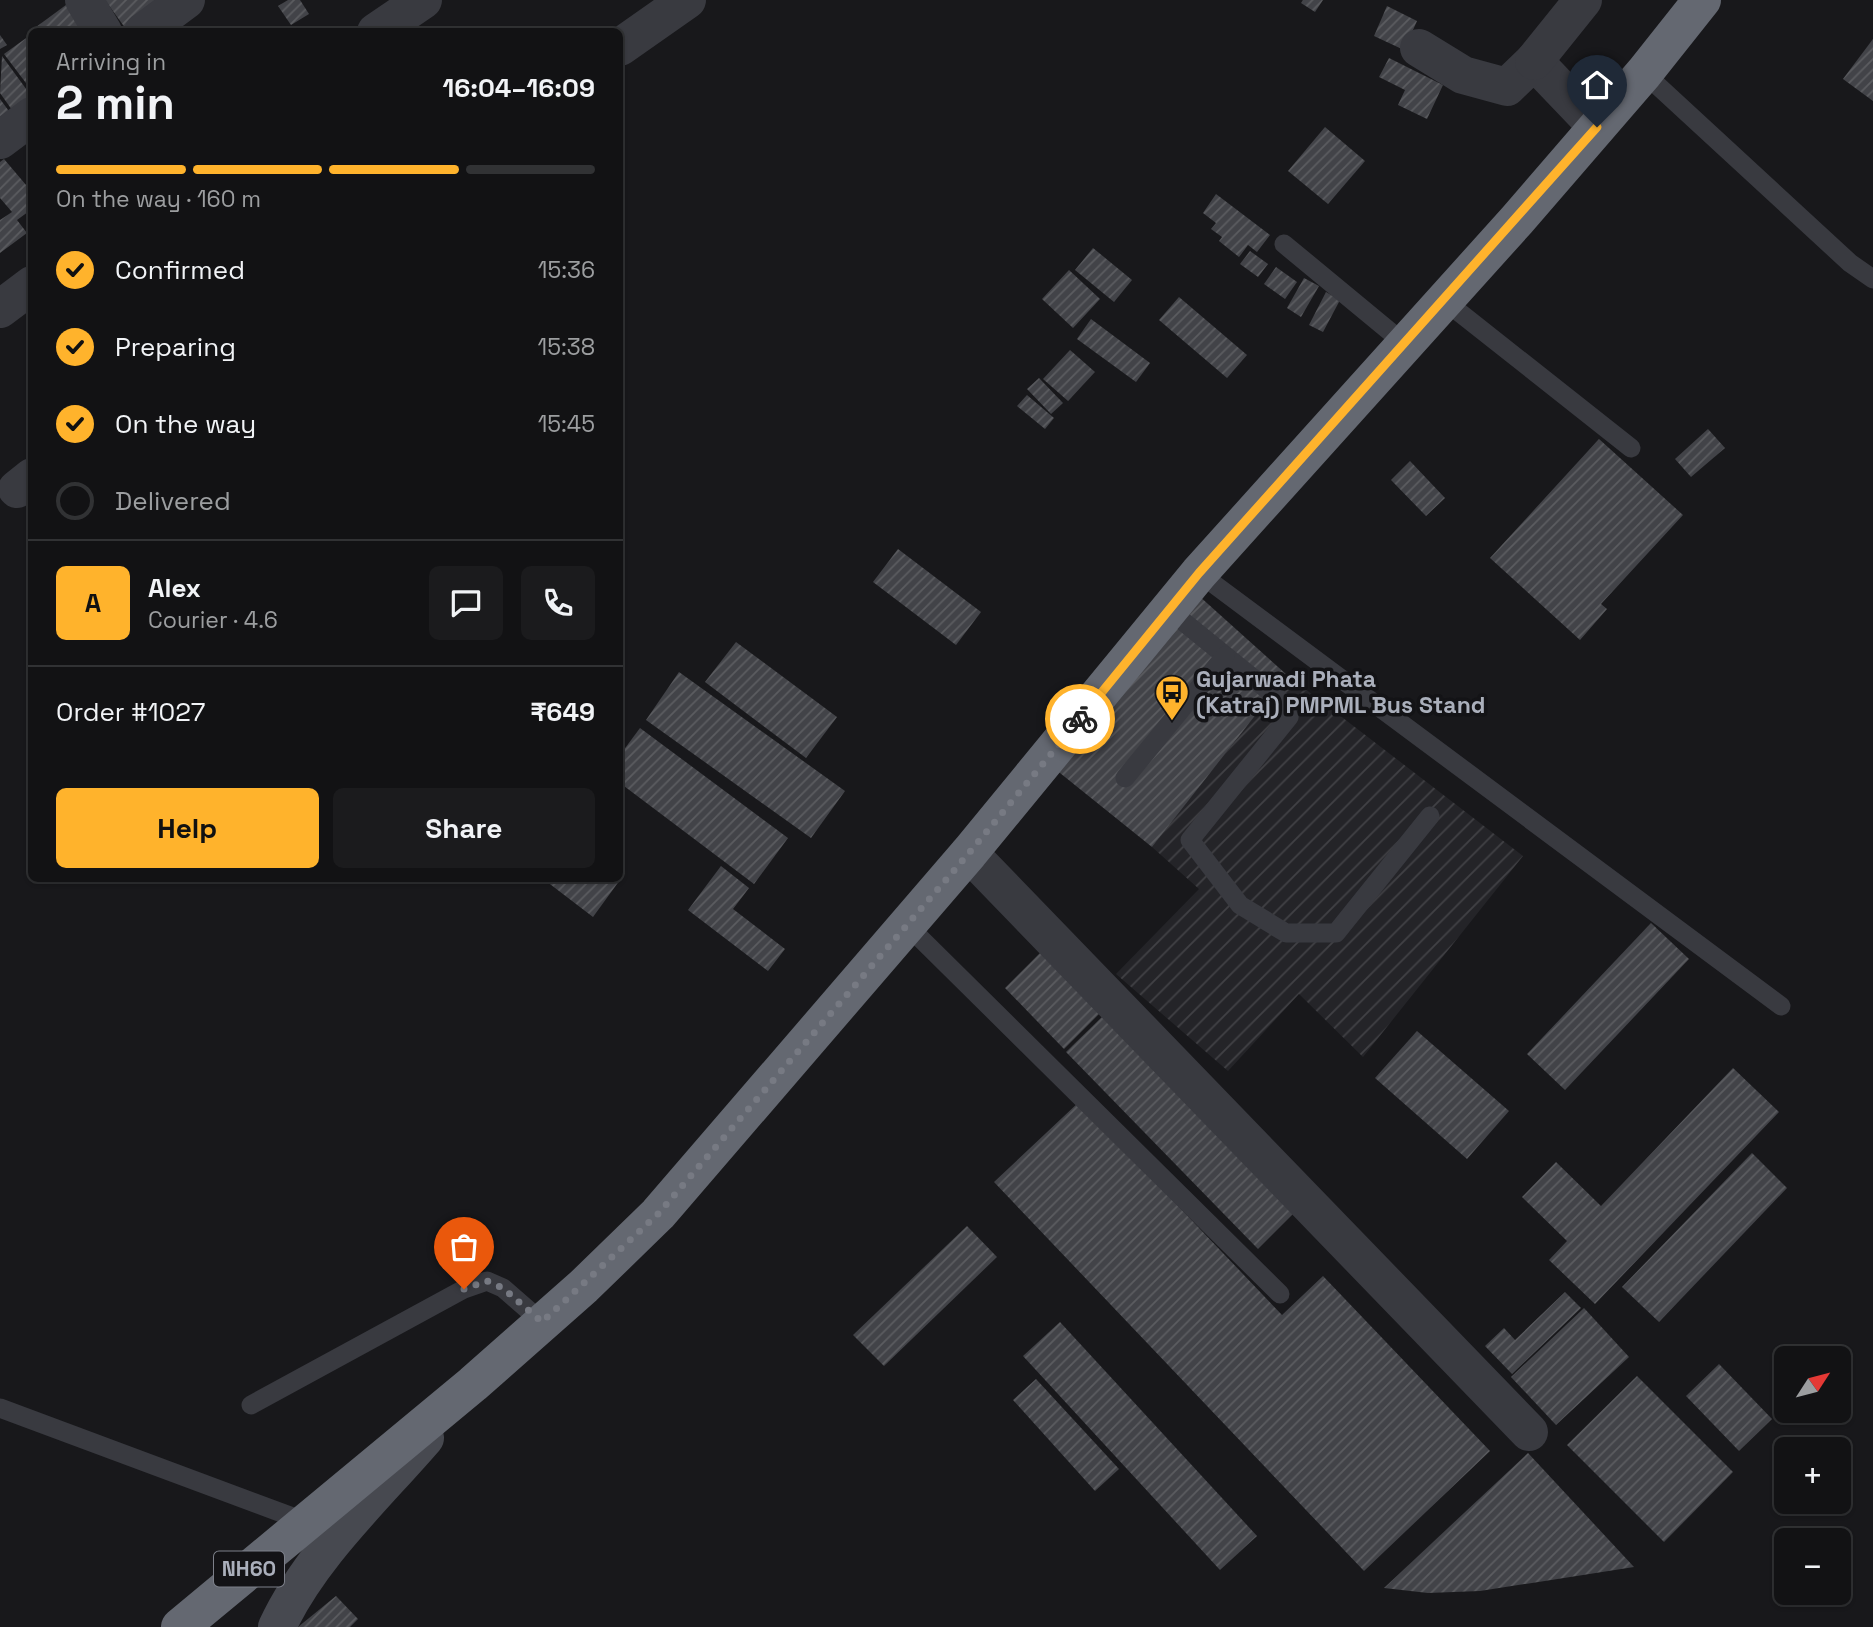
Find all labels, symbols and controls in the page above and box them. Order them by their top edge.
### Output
text: Arriving in [56,47,166,77]
pin [1567,55,1627,127]
icon: home [1578,66,1616,104]
text: 16:04–16:09 [442,71,595,105]
text: 2 min [56,74,175,132]
text: On the way · 160 m [56,184,261,214]
icon: check [56,251,94,289]
text: Confirmed [115,253,245,287]
text: 15:36 [538,255,595,285]
icon: check [56,328,94,366]
text: Preparing [115,330,236,364]
text: 15:38 [538,332,595,362]
icon: check [56,405,94,443]
text: On the way [115,407,256,441]
text: 15:45 [538,409,595,439]
text: Delivered [115,484,231,518]
button: chat [429,566,503,640]
button: phone [521,566,595,640]
text: Alex [148,571,201,605]
text: A [85,586,101,620]
text: Courier · 4.6 [148,605,278,635]
place label: Gujarwadi Phata (Katraj) PMPML Bus Stand [1196,664,1485,720]
bus stop icon: Gujarwadi Phata (Katraj) PMPML Bus Stand [1153,673,1191,722]
courier [1045,684,1115,754]
text: Order #1027 [56,695,205,729]
text: ₹649 [530,695,595,729]
icon: bike [1061,700,1099,738]
button: Help [56,788,319,868]
button: Share [333,788,595,868]
pin [434,1217,494,1289]
icon: bag [445,1228,483,1266]
north arrow [1774,1346,1852,1423]
map controls [1774,1346,1851,1605]
button: + [1774,1437,1851,1514]
button: − [1774,1528,1851,1605]
road number: NH60 [214,1552,284,1586]

